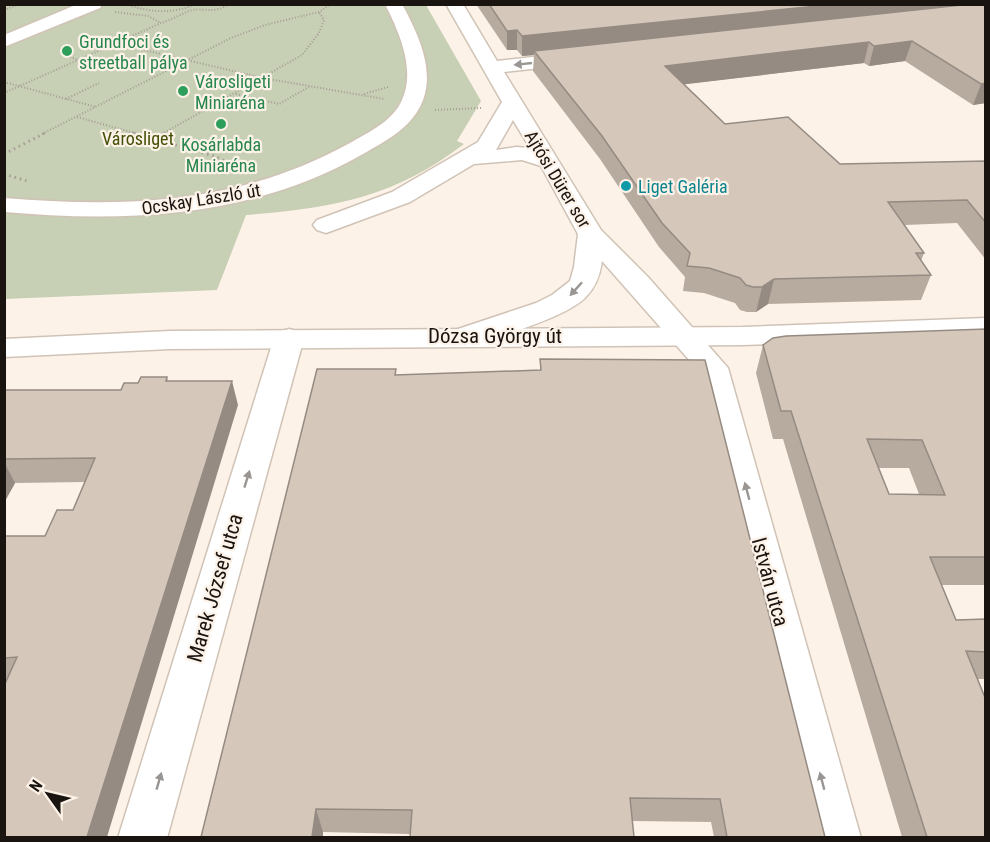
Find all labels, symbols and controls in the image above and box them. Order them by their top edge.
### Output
place label: Grundfoci és streetball pálya [79,31,188,73]
marker: Grundfoci és streetball pálya [60,44,74,58]
one-way arrow [513,59,532,69]
place label: Városligeti Miniaréna [195,71,271,113]
marker: Városligeti Miniaréna [176,84,190,98]
marker: Kosárlabda Miniaréna [214,117,228,131]
street label: Ajtósi Dürer sor [521,126,596,232]
park label: Városliget [102,128,174,149]
place label: Kosárlabda Miniaréna [181,134,261,176]
place label: Liget Galéria [638,176,728,197]
street label: Ocskay László út [140,179,262,219]
marker: Liget Galéria [619,179,633,193]
one-way arrow [570,281,583,296]
street label: Dózsa György út [428,324,562,348]
one-way arrow [243,470,252,488]
one-way arrow [741,482,751,501]
street label: Marek József utca [182,511,248,665]
street label: István utca [747,535,793,629]
north arrow [18,764,78,824]
one-way arrow [155,772,164,790]
one-way arrow [817,772,827,790]
text: N [25,777,47,795]

